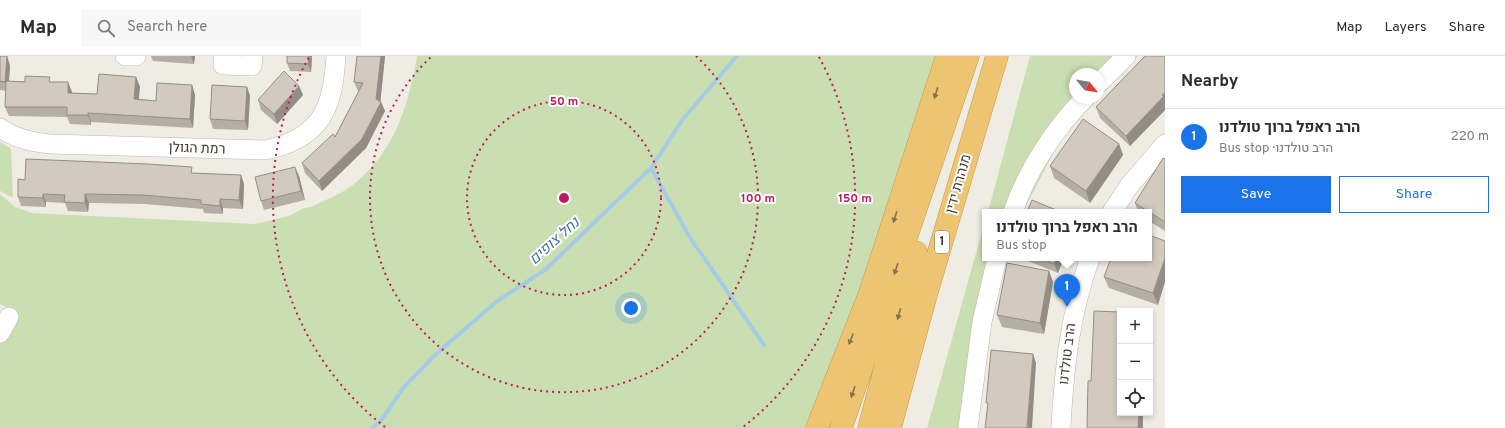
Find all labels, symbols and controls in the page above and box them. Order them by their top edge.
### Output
search box [81,10,361,46]
text: Map [20,16,57,40]
icon: search [95,17,117,39]
text: Search here [127,18,207,37]
text: Map [1336,19,1362,36]
text: Layers [1384,19,1426,36]
text: Share [1448,19,1485,36]
north arrow [1069,68,1105,104]
text: Nearby [1181,71,1238,93]
one-way arrow [933,88,939,100]
text: 50 m [550,94,578,110]
text: הרב ראפל ברוך טולדנו [1219,119,1360,138]
text: 1 [1191,129,1197,145]
text: 220 m [1451,129,1489,145]
street label: רמת הגולן [168,140,226,158]
text: Bus stop · הרב טולדנו [1219,141,1333,157]
street label: מנהרת ידין [942,152,976,216]
button: Save [1181,176,1331,213]
button: Share [1339,176,1489,213]
centre of rings [557,191,571,205]
text: 100 m [741,191,775,207]
text: 150 m [838,191,872,207]
popup [982,209,1152,261]
one-way arrow [892,211,898,223]
water label: נחל צופים [526,213,585,270]
text: הרב ראפל ברוך טולדנו [996,219,1138,238]
road number: 1 [935,231,949,253]
text: Bus stop [996,238,1047,254]
one-way arrow [892,263,898,275]
pin: 1 [1054,274,1080,307]
your location [621,298,641,318]
one-way arrow [896,308,902,320]
map controls [1117,308,1153,416]
button: + [1117,308,1153,344]
street label: הרב טולדנו [1056,322,1080,386]
one-way arrow [848,333,854,344]
button: − [1117,344,1153,380]
button: locate [1117,380,1153,416]
one-way arrow [849,386,855,398]

